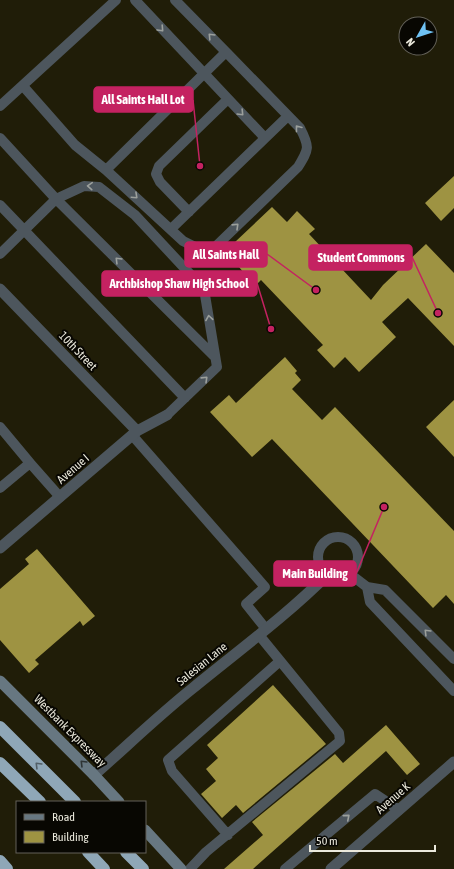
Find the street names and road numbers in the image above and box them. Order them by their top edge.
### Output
street label: 10th Street [56,329,100,374]
street label: Avenue I [54,451,92,487]
street label: Salesian Lane [174,639,230,689]
street label: Westbank Expressway [31,692,109,770]
street label: Avenue K [373,779,413,817]

